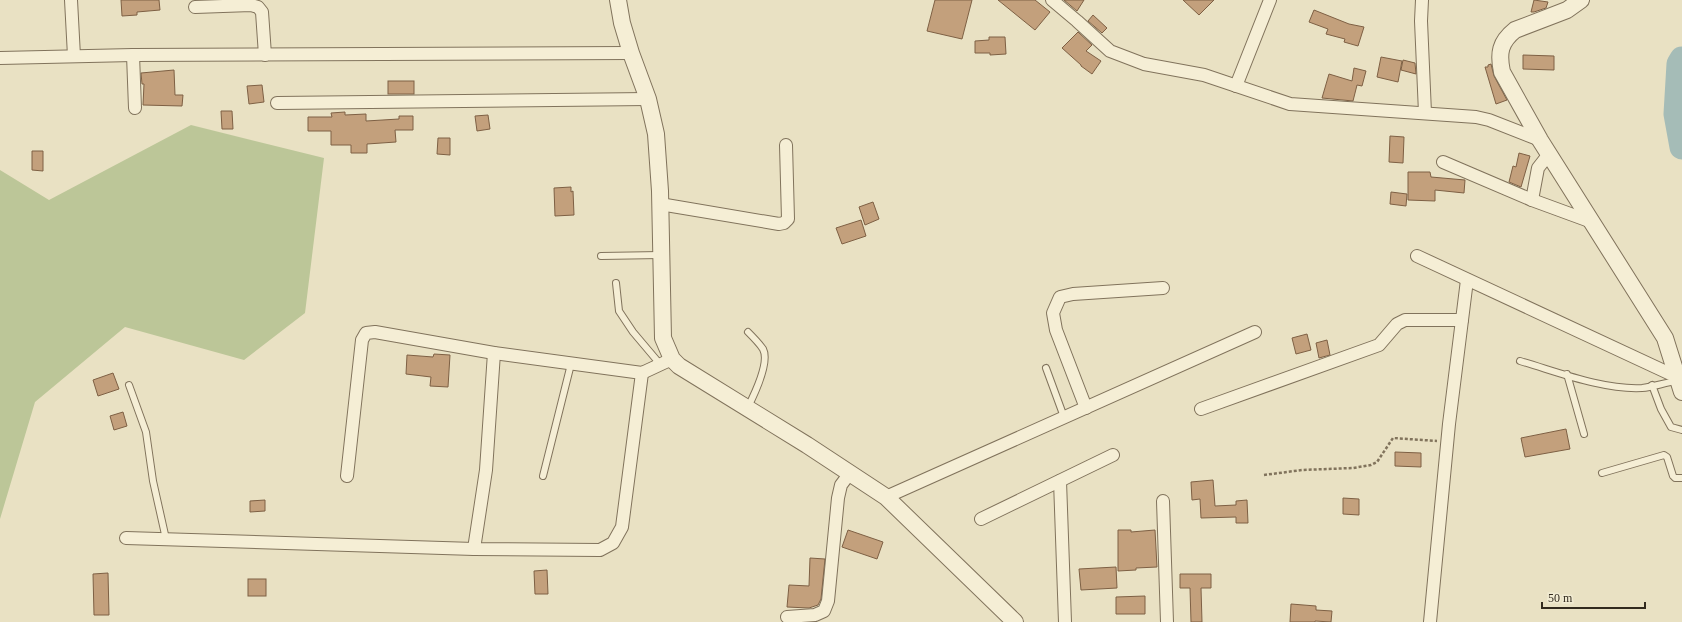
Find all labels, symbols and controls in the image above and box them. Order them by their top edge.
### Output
scale bar [1542,584,1645,610]
text: 50 m [1548,591,1573,605]

